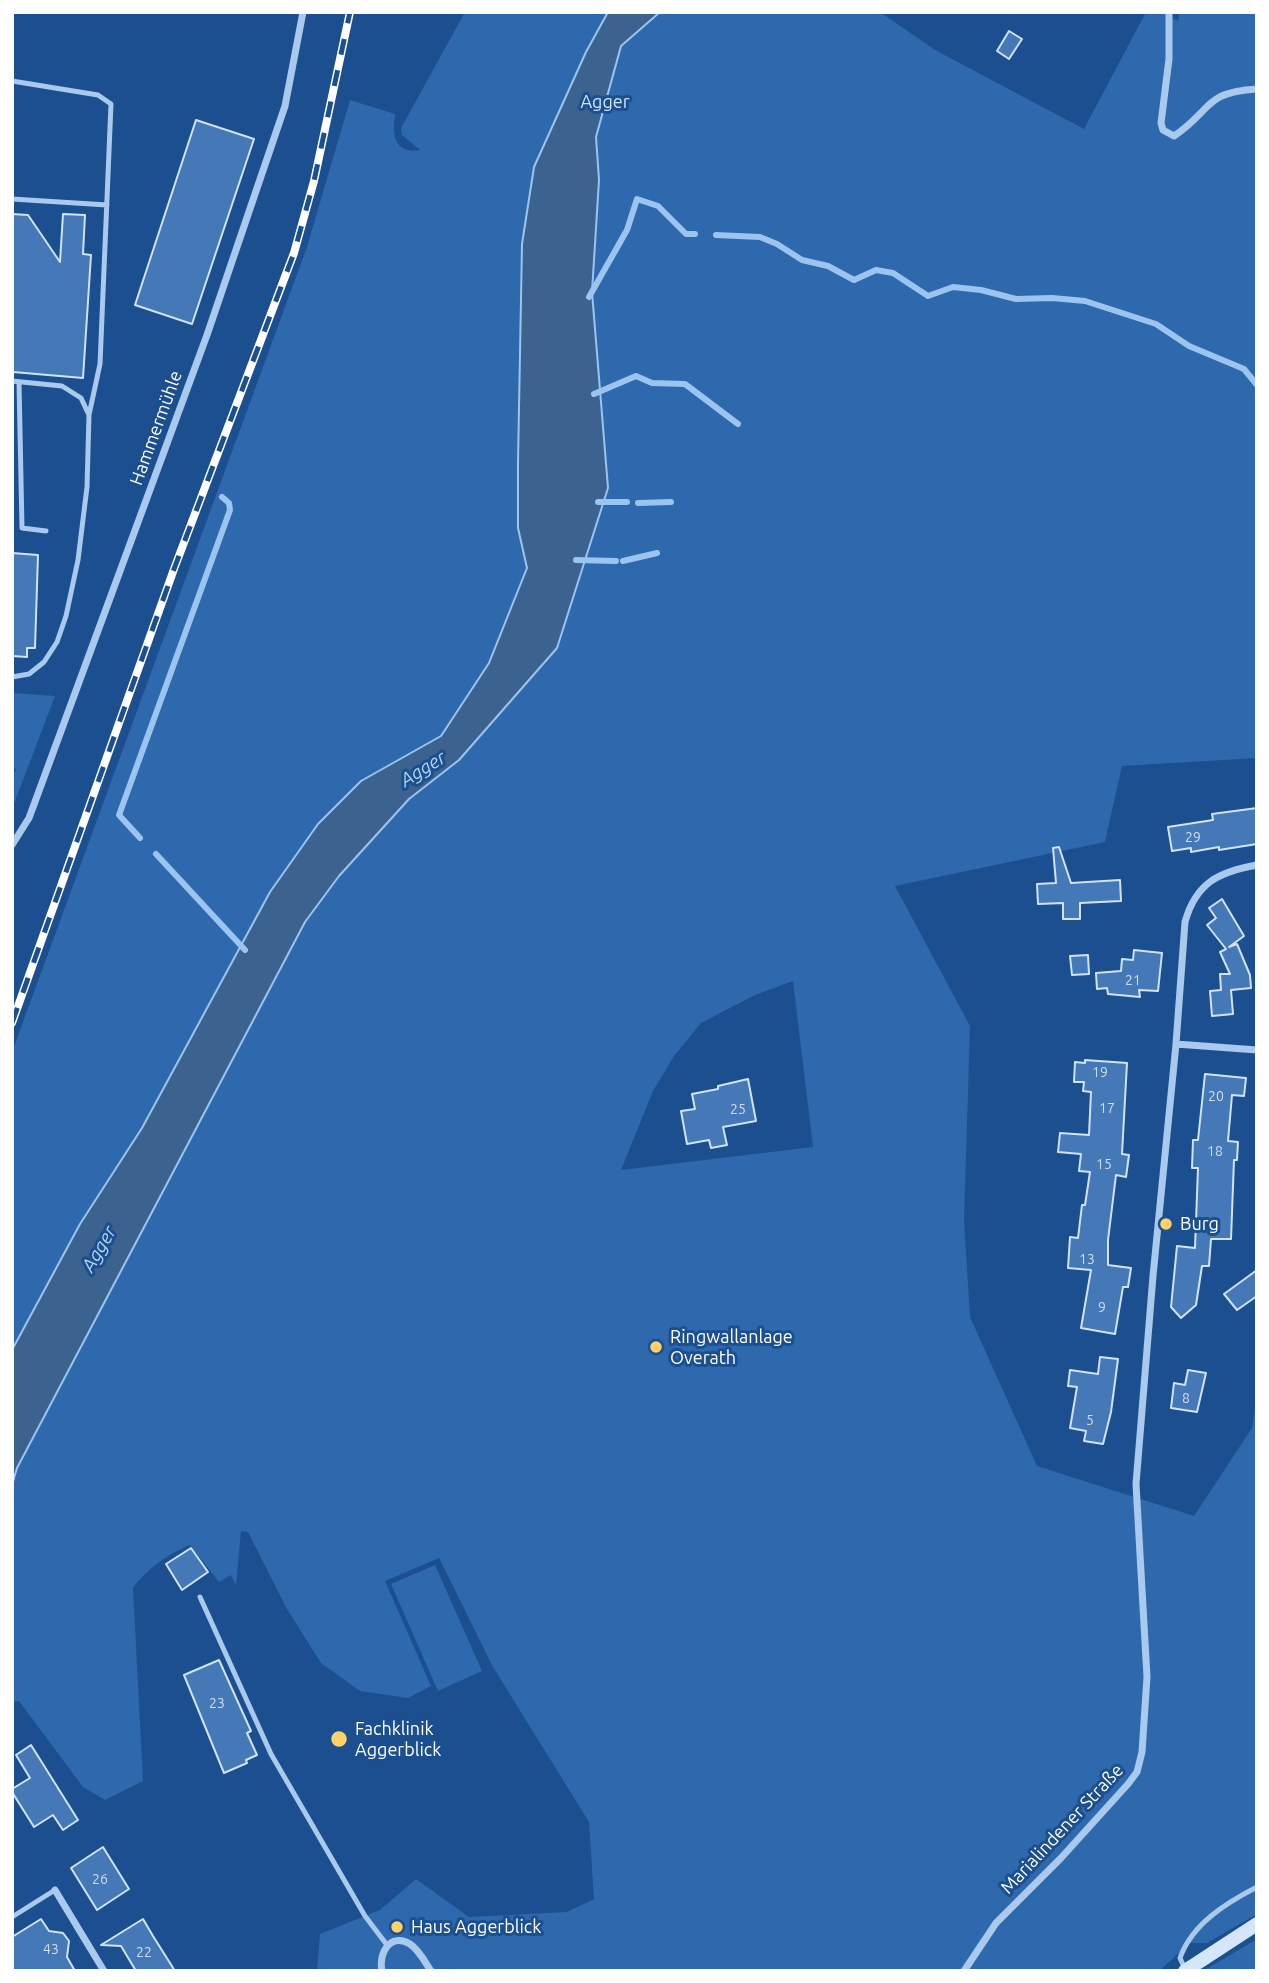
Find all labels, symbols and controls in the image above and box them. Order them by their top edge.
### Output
park label: Agger [580,91,630,113]
street label: Hammermühle [125,368,187,488]
water label: Agger [396,746,450,792]
house number: 29 [1185,829,1201,845]
house number: 21 [1125,972,1141,988]
house number: 19 [1092,1064,1108,1080]
house number: 20 [1208,1088,1224,1104]
house number: 17 [1099,1100,1115,1116]
house number: 25 [730,1101,746,1117]
house number: 18 [1207,1143,1223,1159]
house number: 15 [1096,1156,1112,1172]
place label: Burg [1180,1213,1219,1235]
marker: Burg [1158,1216,1174,1232]
water label: Agger [77,1222,121,1276]
house number: 13 [1079,1251,1095,1267]
house number: 9 [1098,1299,1106,1315]
place label: Ringwallanlage Overath [670,1326,793,1368]
marker: Ringwallanlage Overath [648,1339,664,1355]
house number: 8 [1182,1390,1190,1406]
house number: 5 [1086,1412,1094,1428]
house number: 23 [209,1695,225,1711]
place label: Fachklinik Aggerblick [355,1718,441,1760]
marker: Fachklinik Aggerblick [329,1729,349,1749]
street label: Marialindener Straße [996,1760,1128,1898]
house number: 26 [92,1871,108,1887]
place label: Haus Aggerblick [411,1916,541,1938]
marker: Haus Aggerblick [389,1919,405,1935]
house number: 43 [43,1941,59,1957]
house number: 22 [136,1944,152,1960]

